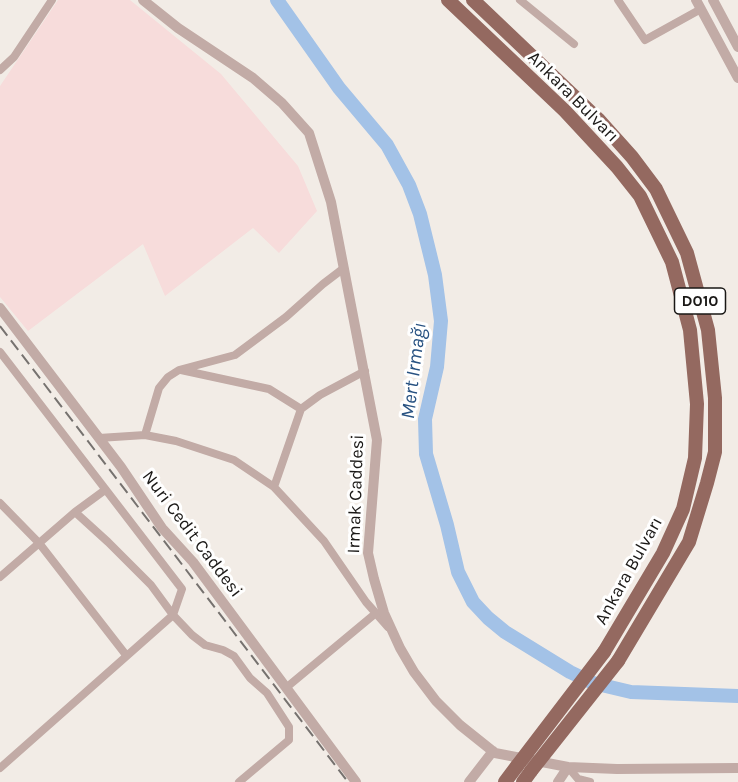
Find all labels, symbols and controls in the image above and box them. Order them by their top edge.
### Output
street label: Ankara Bulvarı [523,47,623,147]
road number: D010 [674,288,726,314]
water label: Mert Irmağı [396,322,432,420]
street label: Irmak Caddesi [343,434,369,554]
street label: Nuri Cedit Caddesi [137,466,247,602]
street label: Ankara Bulvarı [590,513,668,629]

